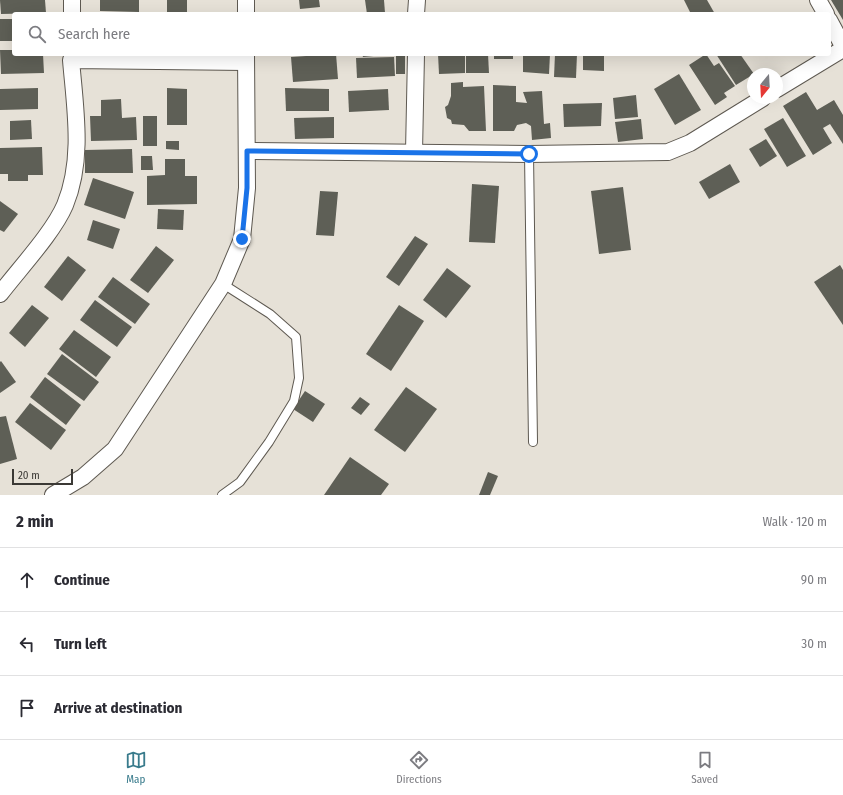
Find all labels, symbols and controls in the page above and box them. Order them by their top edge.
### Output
search box [12,12,831,56]
icon: search [26,23,48,45]
text: Search here [58,25,130,43]
north arrow [747,68,783,104]
route start [520,145,538,163]
route end [233,230,251,248]
scale bar [12,467,73,486]
text: 20 m [18,469,40,482]
text: 2 min [16,511,54,532]
text: Walk · 120 m [762,514,827,529]
icon: ahead [16,569,38,591]
text: Continue [54,571,110,589]
text: 90 m [801,572,827,587]
icon: left [16,633,38,655]
text: Turn left [54,635,107,653]
text: 30 m [801,636,827,651]
icon: arrive [16,697,38,719]
text: Arrive at destination [54,699,182,717]
tab: Map [125,749,147,786]
tab: Directions [396,749,442,786]
tab: Saved [691,749,718,786]

